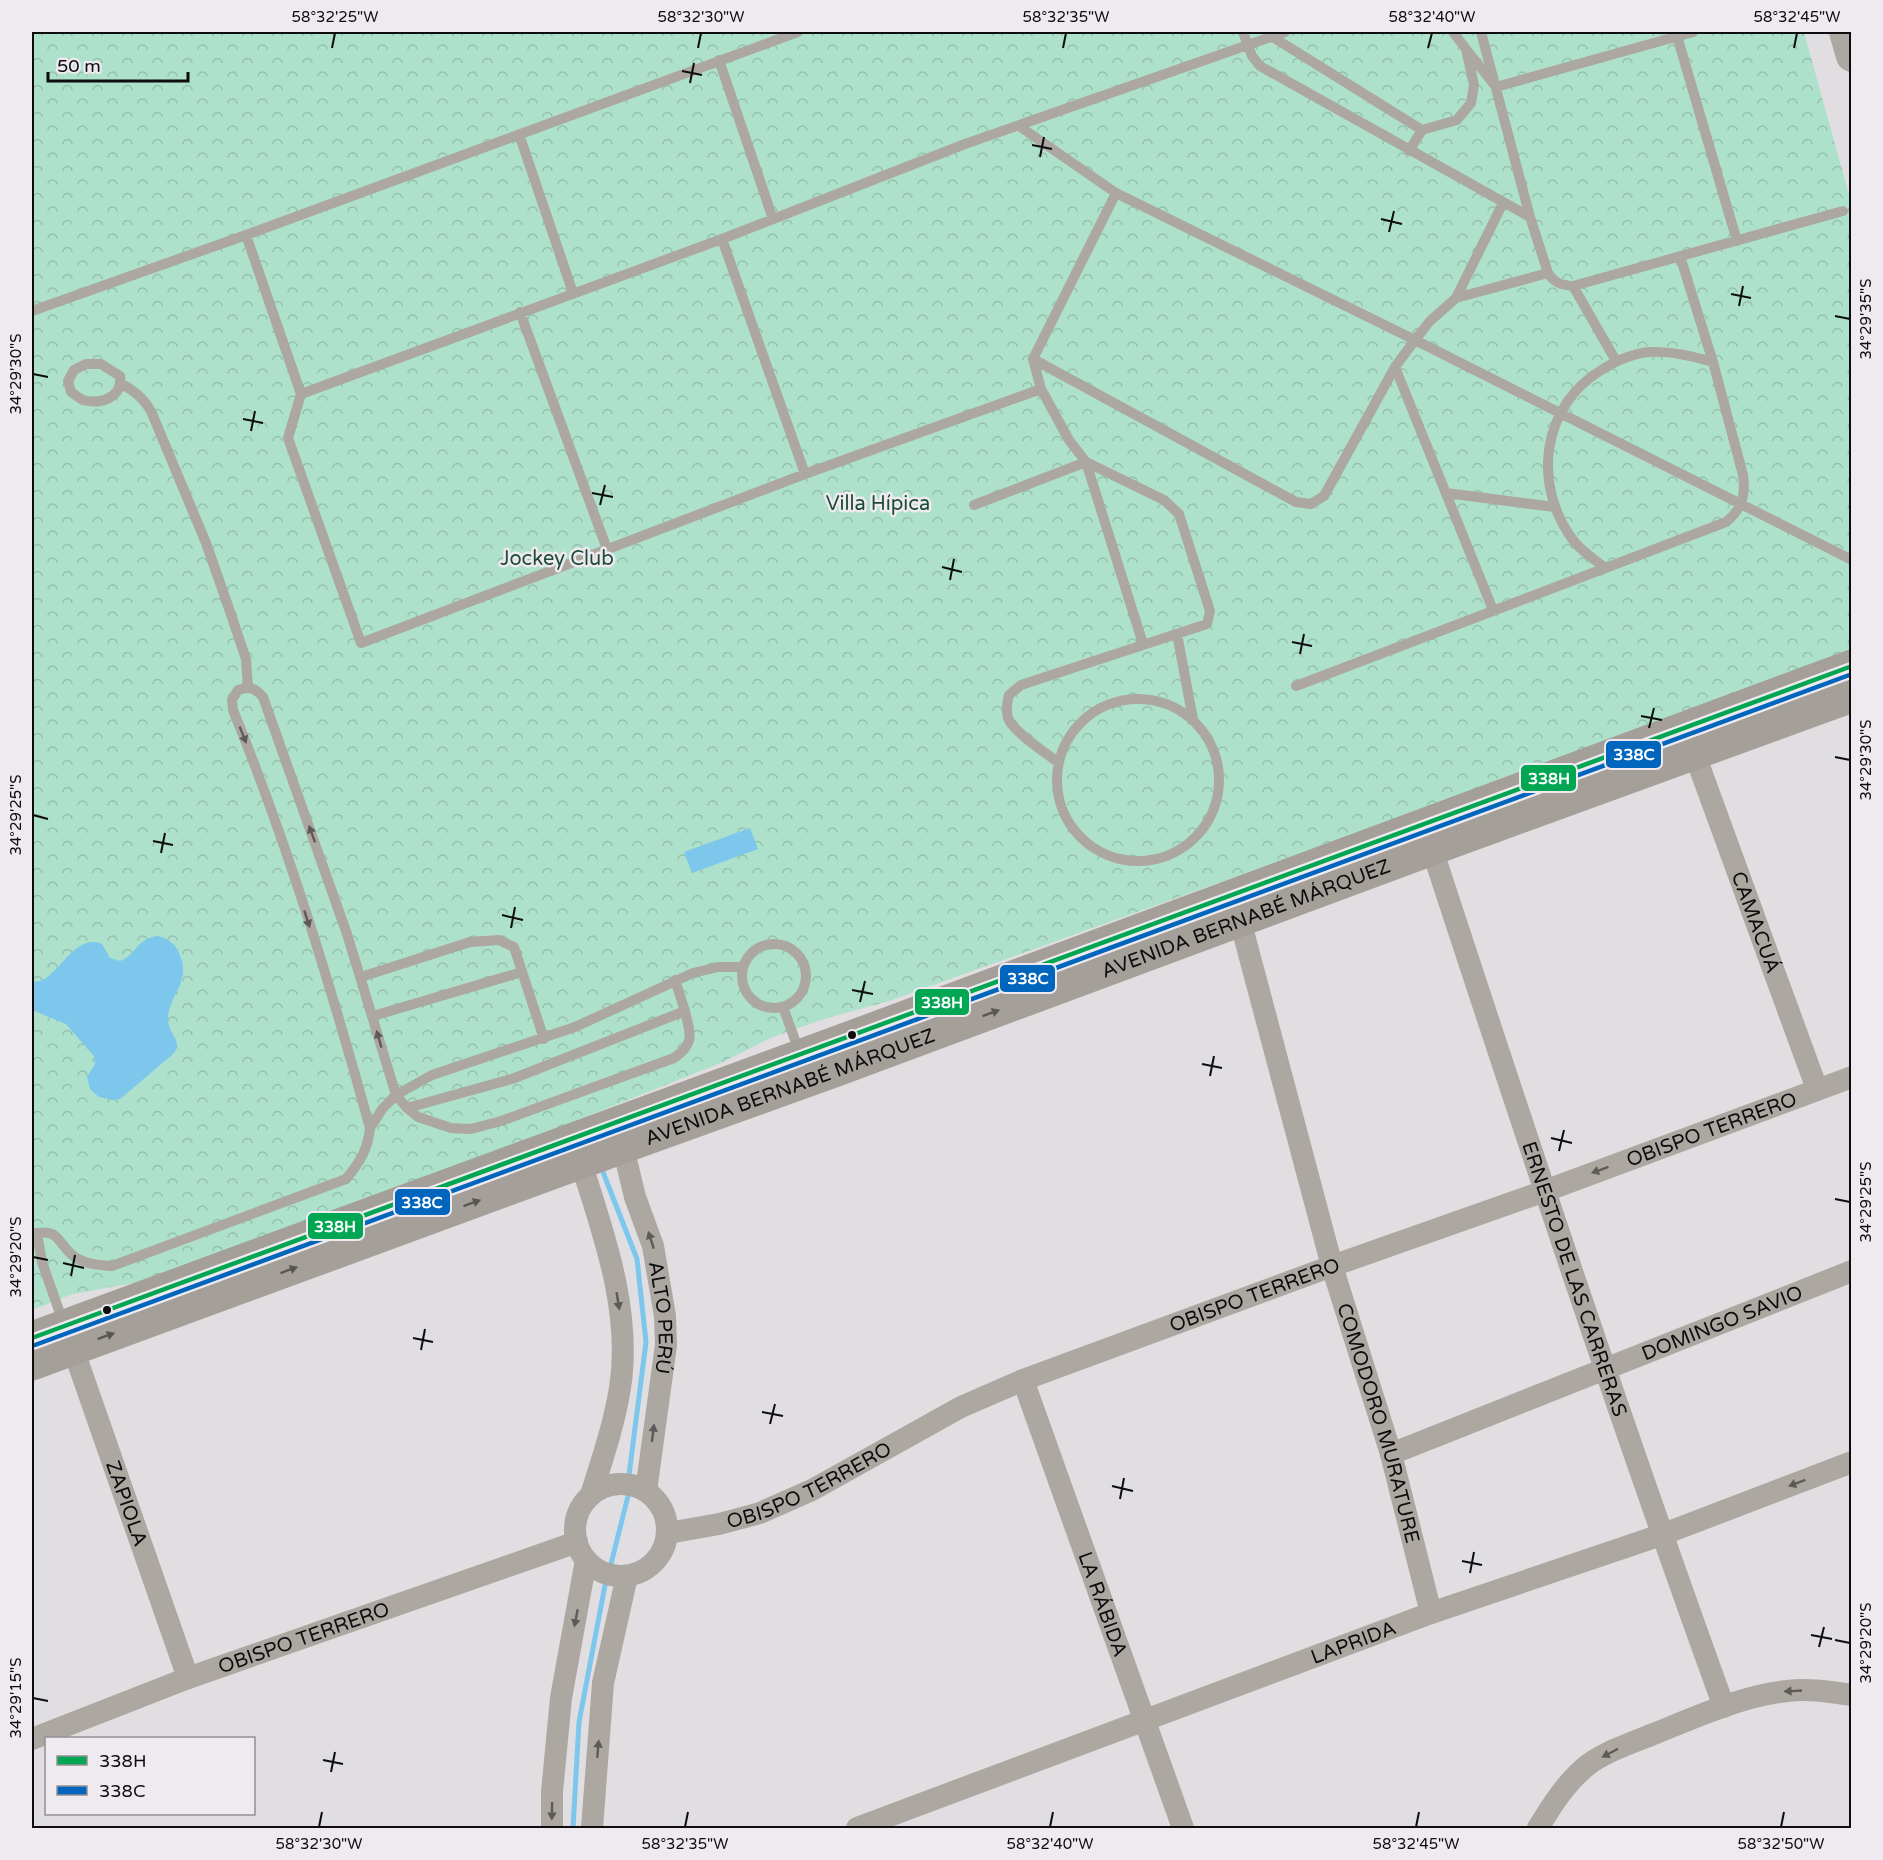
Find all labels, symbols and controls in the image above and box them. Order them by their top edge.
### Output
text: 58°32'25"W [292,8,378,26]
text: 58°32'30"W [658,8,744,26]
text: 58°32'35"W [1023,8,1109,26]
text: 58°32'40"W [1389,8,1475,26]
text: 58°32'45"W [1754,8,1840,26]
scale bar [48,45,188,83]
text: 50 m [57,55,101,77]
text: 34°29'35"S [1857,279,1875,359]
text: 34°29'30"S [7,334,25,414]
park label: Villa Hípica [826,492,930,516]
park label: Jockey Club [500,547,614,571]
text: 34°29'30"S [1857,720,1875,800]
one-way arrow [238,726,248,744]
line badge: 338C [1605,740,1662,769]
text: 338C [1613,745,1655,765]
line badge: 338H [1520,764,1577,792]
text: 338H [1528,769,1570,789]
text: 34°29'25"S [7,775,25,855]
one-way arrow [307,825,317,843]
street label: AVENIDA BERNABÉ MÁRQUEZ [1098,855,1394,984]
street label: CAMACUÁ [1726,868,1786,977]
one-way arrow [303,910,312,928]
line badge: 338C [999,964,1056,993]
text: 338C [1007,969,1049,989]
line badge: 338H [914,988,970,1016]
text: 338H [921,993,963,1013]
one-way arrow [982,1008,1000,1017]
street label: AVENIDA BERNABÉ MÁRQUEZ [642,1024,938,1151]
unlabelled marker [846,1029,858,1041]
one-way arrow [374,1030,383,1048]
street label: OBISPO TERRERO [1623,1088,1800,1173]
street label: ERNESTO DE LAS CARRERAS [1516,1139,1632,1420]
text: 34°29'25"S [1857,1162,1875,1242]
one-way arrow [1591,1166,1609,1176]
line badge: 338C [394,1188,451,1216]
text: 338C [401,1193,443,1213]
one-way arrow [464,1197,482,1207]
line badge: 338H [307,1212,364,1240]
text: 34°29'20"S [7,1217,25,1297]
text: 338H [314,1217,356,1237]
one-way arrow [645,1231,655,1249]
street label: OBISPO TERRERO [1166,1253,1343,1338]
street label: ALTO PERÚ [643,1259,677,1376]
one-way arrow [280,1264,298,1274]
street label: DOMINGO SAVIO [1638,1281,1806,1366]
one-way arrow [614,1291,623,1310]
street label: COMODORO MURATURE [1331,1300,1424,1546]
unlabelled marker [101,1304,113,1316]
one-way arrow [97,1331,115,1341]
one-way arrow [648,1423,657,1442]
street label: OBISPO TERRERO [724,1437,896,1534]
street label: ZAPIOLA [100,1457,152,1550]
one-way arrow [1788,1479,1806,1488]
street label: LA RÁBIDA [1072,1549,1132,1660]
street label: OBISPO TERRERO [215,1598,393,1680]
text: 34°29'20"S [1857,1603,1875,1683]
one-way arrow [571,1609,580,1628]
street label: LAPRIDA [1308,1616,1400,1670]
text: 34°29'15"S [7,1658,25,1738]
one-way arrow [1784,1687,1803,1696]
legend [45,1737,255,1815]
one-way arrow [593,1740,603,1759]
one-way arrow [1601,1748,1618,1758]
text: 338H [99,1750,147,1772]
text: 338C [99,1780,145,1802]
one-way arrow [547,1802,557,1821]
text: 58°32'30"W [276,1835,362,1853]
text: 58°32'35"W [642,1835,728,1853]
text: 58°32'40"W [1007,1835,1093,1853]
text: 58°32'45"W [1373,1835,1459,1853]
text: 58°32'50"W [1738,1835,1824,1853]

